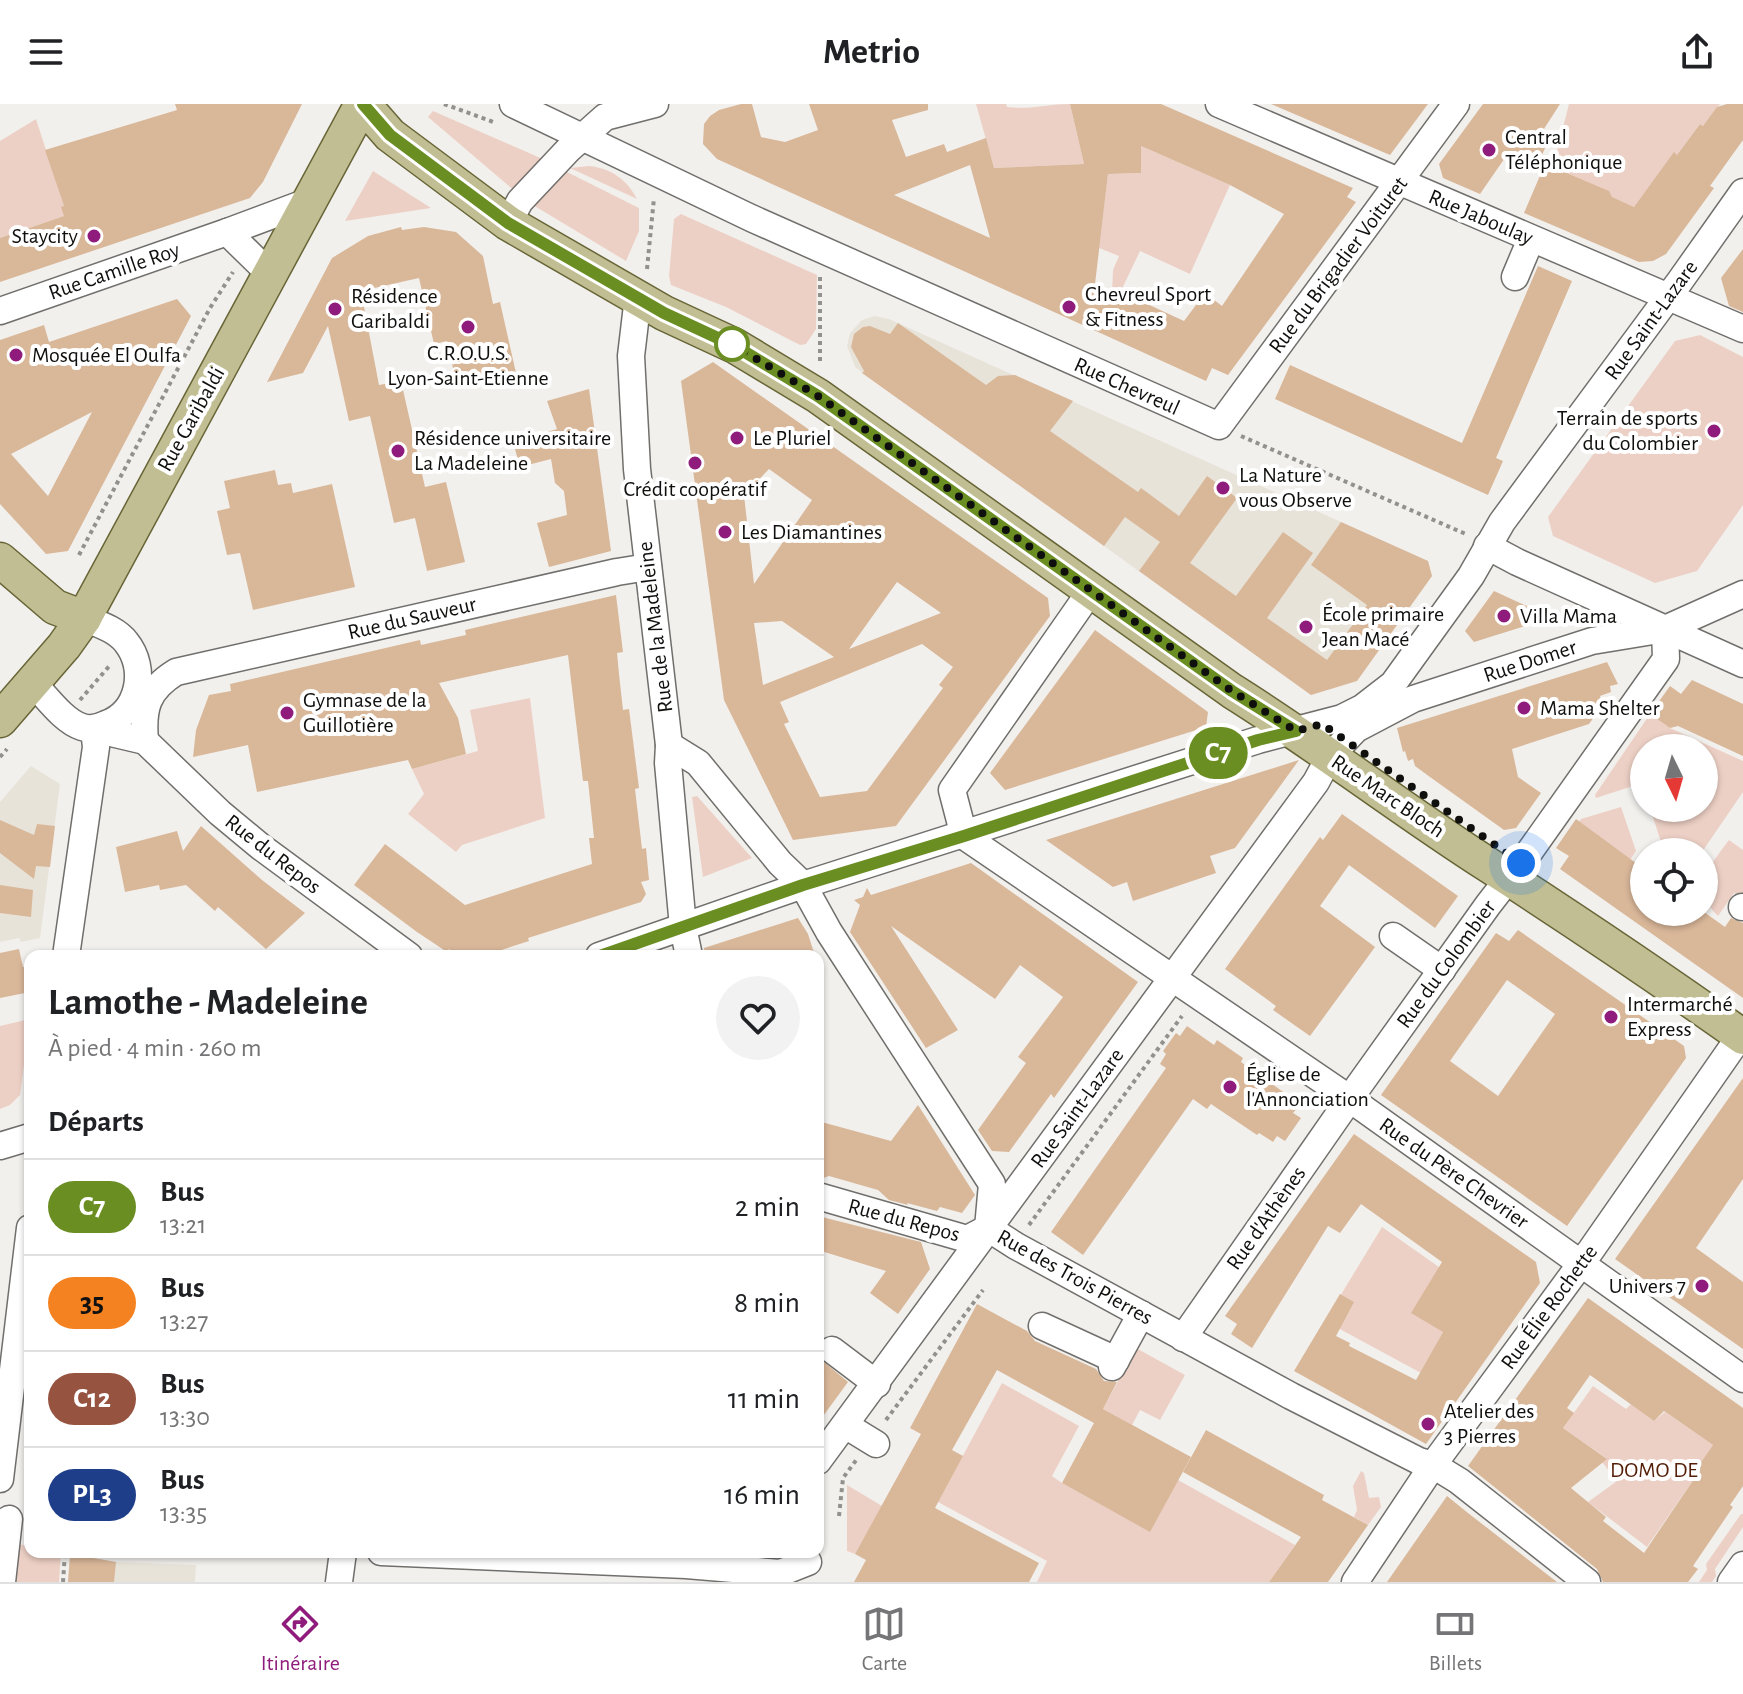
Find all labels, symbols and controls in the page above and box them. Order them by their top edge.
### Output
icon: menu [24,30,68,74]
icon: share [1675,30,1719,74]
text: Metrio [823,34,920,70]
place label: Central Téléphonique [1505,126,1623,173]
marker: Central Téléphonique [1480,141,1498,159]
street label: Rue du Brigadier Voituret [1265,173,1411,357]
street label: Rue Jaboulay [1425,185,1537,249]
place label: Staycity [11,225,79,247]
marker: Staycity [85,227,103,245]
street label: Rue Camille Roy [46,238,183,304]
street label: Rue Saint-Lazare [1600,256,1702,384]
place label: Chevreul Sport & Fitness [1085,283,1211,330]
place label: Résidence Garibaldi [351,285,438,332]
marker: Chevreul Sport & Fitness [1060,298,1078,316]
marker: Résidence Garibaldi [326,300,344,318]
marker: C.R.O.U.S. Lyon-Saint-Etienne [459,318,477,336]
unlabelled marker [715,327,749,361]
place label: C.R.O.U.S. Lyon-Saint-Etienne [387,342,549,389]
place label: Mosquée El Oulfa [32,344,181,366]
marker: Mosquée El Oulfa [7,346,25,364]
street label: Rue Chevreul [1071,353,1183,419]
street label: Rue Garibaldi [153,363,229,475]
place label: Terrain de sports du Colombier [1557,407,1698,454]
marker: Terrain de sports du Colombier [1705,422,1723,440]
place label: Résidence universitaire La Madeleine [414,427,611,474]
place label: Le Pluriel [753,427,832,449]
marker: Le Pluriel [728,429,746,447]
marker: Résidence universitaire La Madeleine [389,442,407,460]
marker: Crédit coopératif [686,454,704,472]
place label: La Nature vous Observe [1239,464,1352,511]
place label: Crédit coopératif [623,478,768,500]
marker: La Nature vous Observe [1214,479,1232,497]
place label: Les Diamantines [741,521,882,543]
marker: Les Diamantines [716,523,734,541]
street label: Rue de la Madeleine [634,540,676,714]
street label: Rue du Sauveur [346,593,478,643]
place label: École primaire Jean Macé [1322,602,1444,650]
place label: Villa Mama [1520,605,1617,627]
marker: Villa Mama [1495,607,1513,625]
marker: École primaire Jean Macé [1297,618,1315,636]
street label: Rue Domer [1481,636,1579,686]
place label: Gymnase de la Guillotière [303,689,427,736]
place label: Mama Shelter [1540,697,1660,719]
marker: Mama Shelter [1515,699,1533,717]
marker: Gymnase de la Guillotière [278,704,296,722]
line badge: C7 [1182,727,1254,779]
north arrow [1630,734,1718,822]
map controls [1630,734,1718,926]
text: C7 [1205,739,1231,767]
street label: Rue Marc Bloch [1328,750,1448,842]
street label: Rue du Repos [221,810,325,898]
button: locate [1630,838,1718,926]
your location [1501,843,1541,883]
street label: Rue du Colombier [1392,896,1500,1032]
button: heart [716,976,800,1060]
text: Lamothe - Madeleine [48,984,368,1022]
place label: Intermarché Express [1627,993,1733,1040]
marker: Intermarché Express [1602,1008,1620,1026]
text: À pied · 4 min · 260 m [48,1035,262,1061]
street label: Rue Saint-Lazare [1026,1044,1128,1172]
place label: Église de l'Annonciation [1246,1062,1369,1110]
marker: Église de l'Annonciation [1221,1078,1239,1096]
text: Départs [48,1107,144,1137]
street label: Rue du Père Chevrier [1375,1113,1533,1233]
street label: Rue d'Athènes [1222,1162,1310,1274]
text: Bus [160,1177,205,1207]
text: 2 min [735,1192,800,1222]
text: C7 [79,1193,105,1221]
street label: Rue du Repos [846,1195,962,1245]
text: 13:21 [160,1212,206,1238]
street label: Rue des Trois Pierres [994,1225,1156,1329]
street label: Rue Élie Rochette [1496,1240,1601,1373]
text: Bus [160,1273,205,1303]
place label: Univers 7 [1609,1275,1686,1297]
marker: Univers 7 [1693,1277,1711,1295]
text: 8 min [734,1288,800,1318]
text: 35 [80,1289,104,1317]
text: 13:27 [160,1308,208,1334]
text: Bus [160,1369,205,1399]
text: 11 min [728,1384,800,1414]
text: C12 [73,1385,111,1413]
place label: Atelier des 3 Pierres [1444,1400,1534,1447]
text: 13:30 [160,1404,210,1430]
marker: Atelier des 3 Pierres [1419,1415,1437,1433]
park label: DOMO DE [1610,1459,1698,1481]
text: Bus [160,1465,205,1495]
text: 16 min [724,1480,800,1510]
text: PL3 [72,1481,112,1509]
text: 13:35 [160,1500,207,1526]
tab: Itinéraire [261,1602,340,1676]
tab: Carte [862,1602,907,1676]
tab: Billets [1429,1602,1482,1676]

